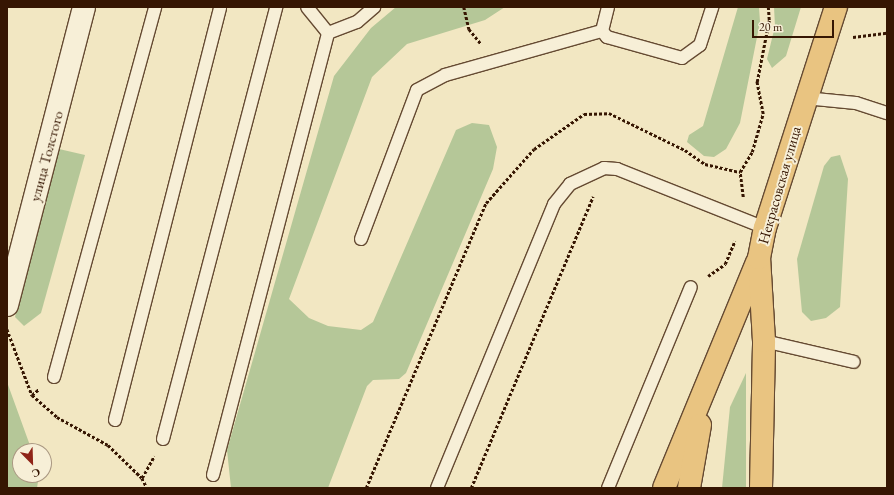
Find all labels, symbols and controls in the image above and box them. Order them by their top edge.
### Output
scale bar [754,12,836,38]
text: 20 m [759,19,782,35]
street label: улица Толстого [25,109,67,203]
street label: Некрасовская улица [754,124,804,246]
north arrow [12,443,52,483]
text: С [30,465,43,481]

